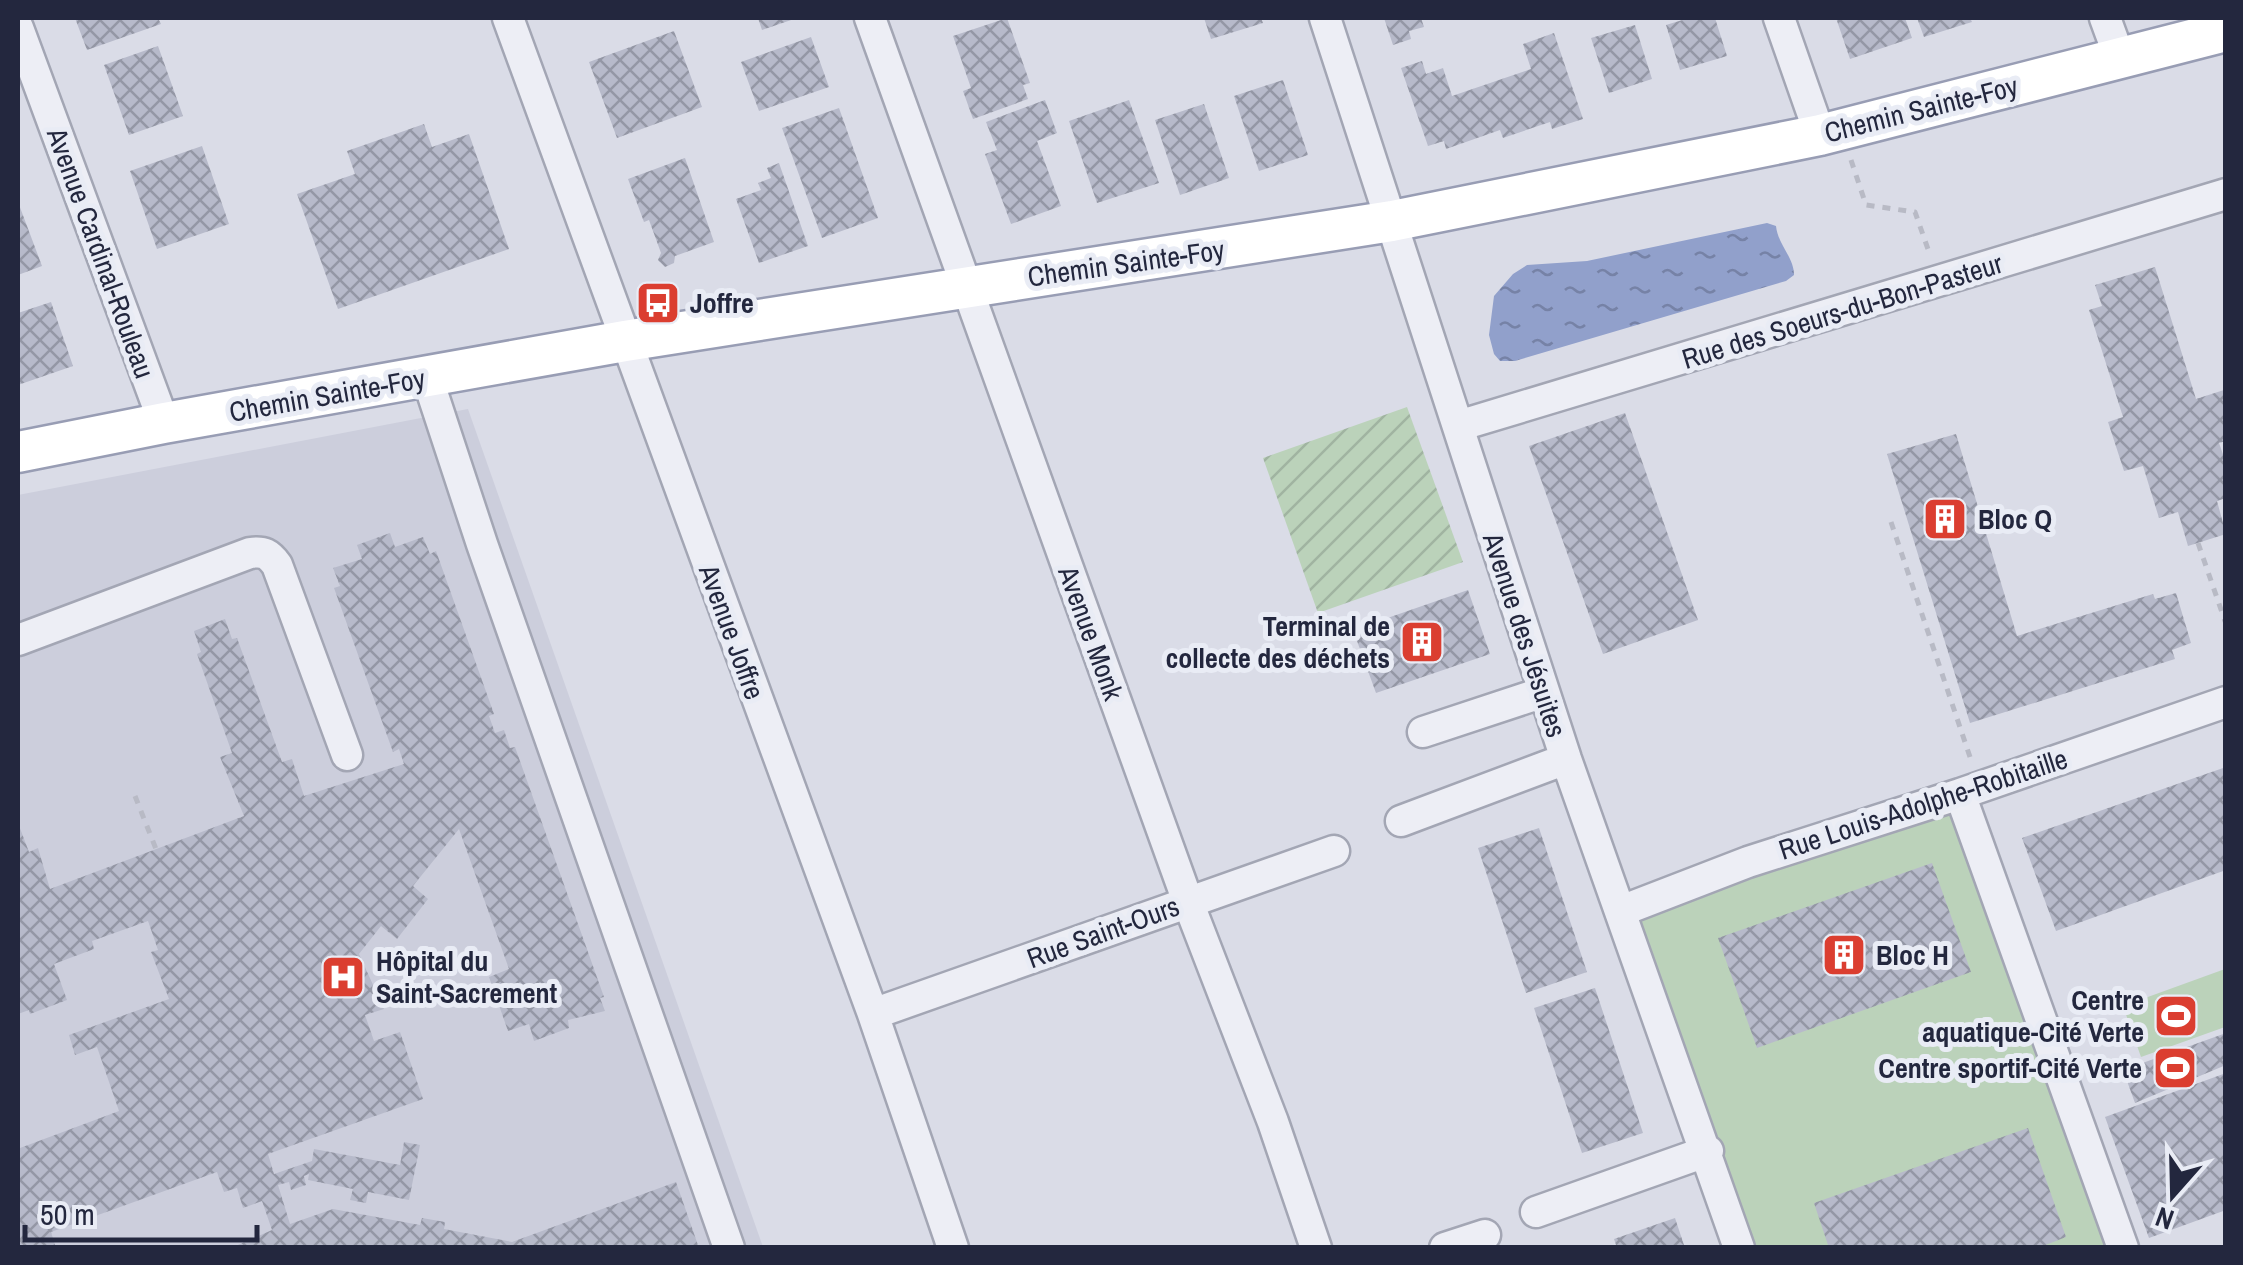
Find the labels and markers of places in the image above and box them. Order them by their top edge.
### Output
bus stop icon: Joffre [635,280,681,326]
place label: Joffre [690,284,754,322]
building icon: Bloc Q [1922,496,1968,542]
place label: Bloc Q [1978,500,2052,538]
place label: Terminal de collecte des déchets [1165,607,1390,677]
building icon: Terminal de collecte des déchets [1399,619,1445,665]
building icon: Bloc H [1821,932,1867,978]
place label: Bloc H [1876,936,1949,974]
place label: Hôpital du Saint-Sacrement [376,942,558,1012]
hospital icon: Hôpital du Saint-Sacrement [320,954,366,1000]
place label: Centre aquatique-Cité Verte [1922,981,2144,1051]
sports icon: Centre aquatique-Cité Verte [2153,993,2199,1039]
sports icon: Centre sportif-Cité Verte [2152,1045,2198,1091]
place label: Centre sportif-Cité Verte [1878,1049,2142,1087]

